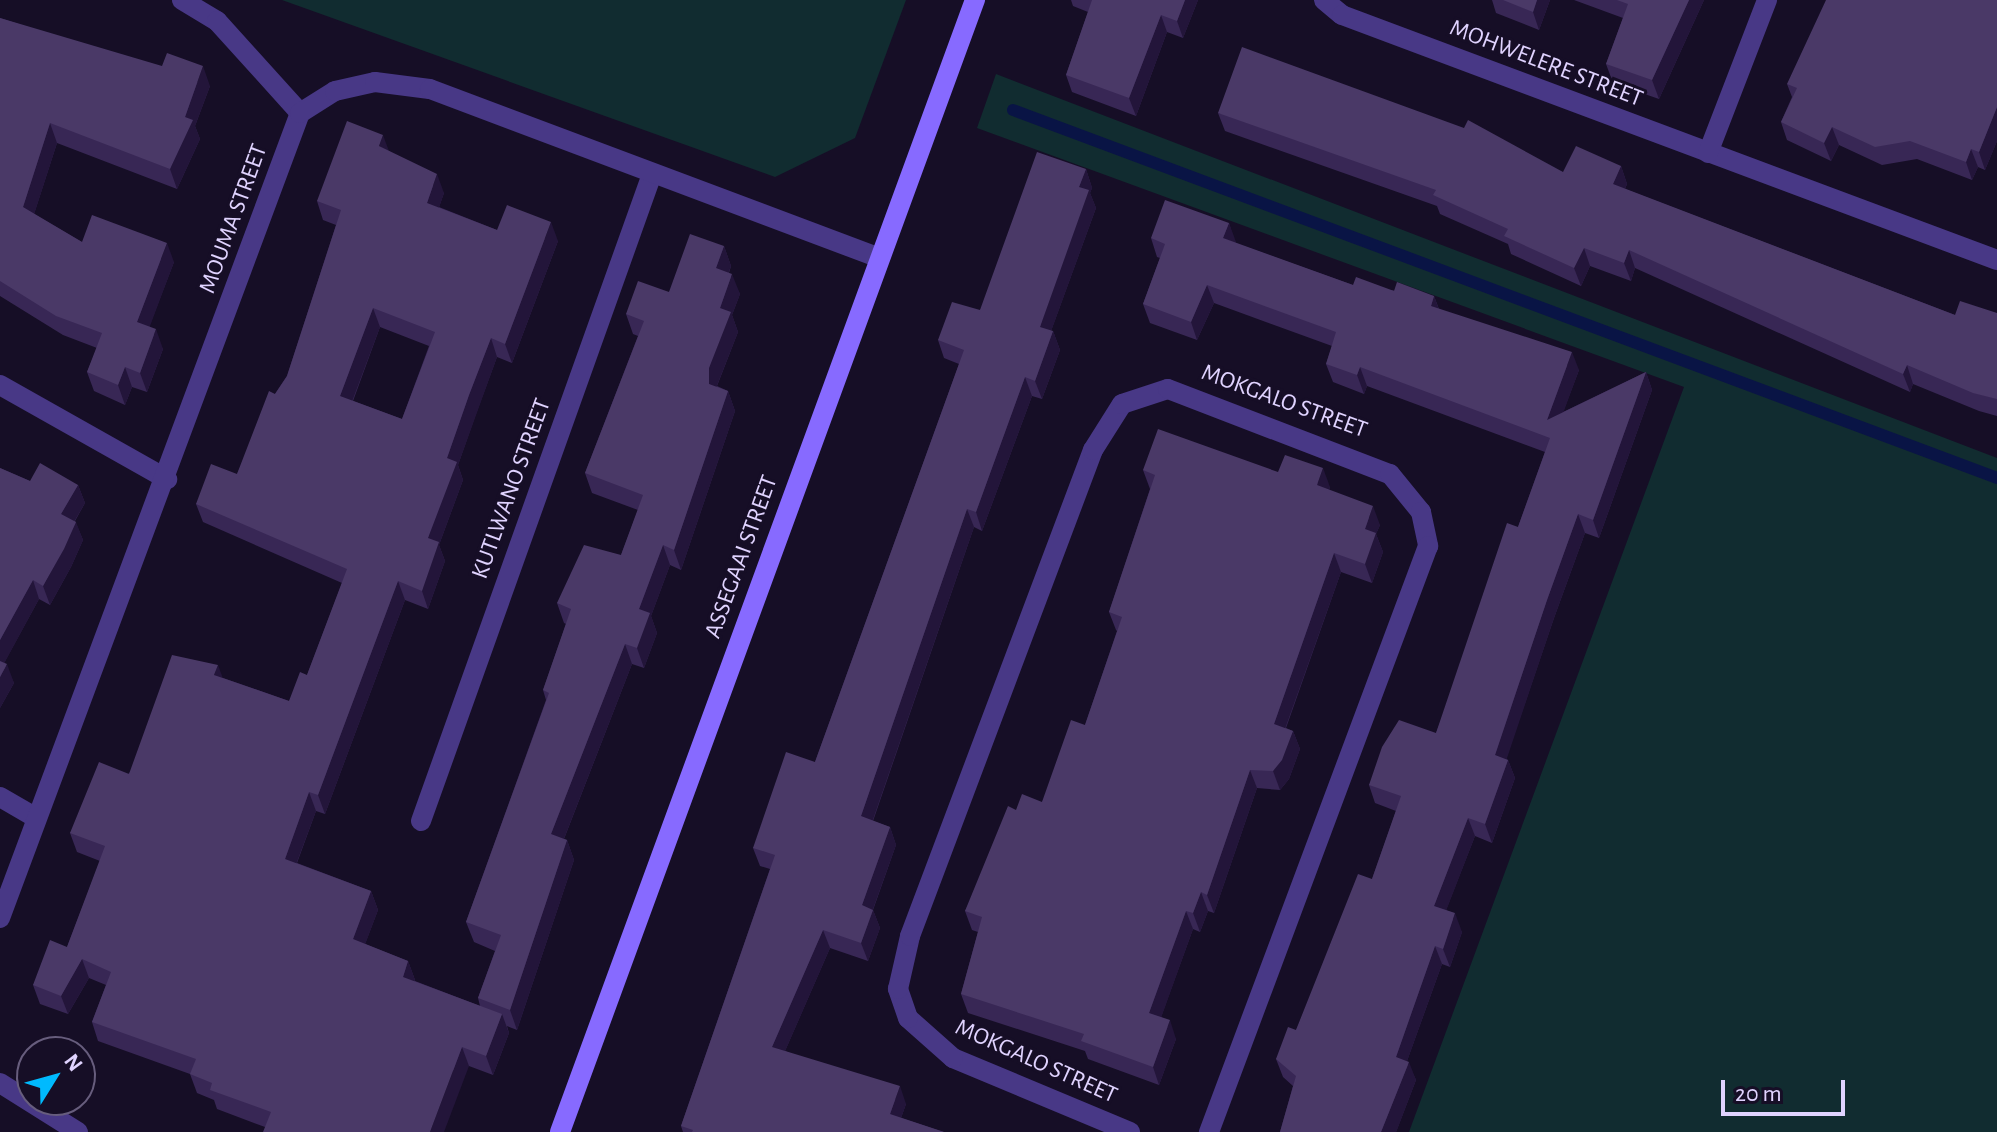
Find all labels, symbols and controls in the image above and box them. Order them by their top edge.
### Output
street label: MOHWELERE STREET [1445,14,1647,114]
street label: MOUMA STREET [194,140,274,298]
street label: MOKGALO STREET [1197,359,1371,445]
street label: KUTLWANO STREET [466,395,558,583]
street label: ASSEGAAI STREET [699,472,785,642]
street label: MOKGALO STREET [951,1013,1121,1111]
north arrow [16,1036,96,1116]
text: N [60,1050,87,1075]
scale bar [1725,1064,1849,1114]
text: 20 m [1735,1082,1782,1106]

